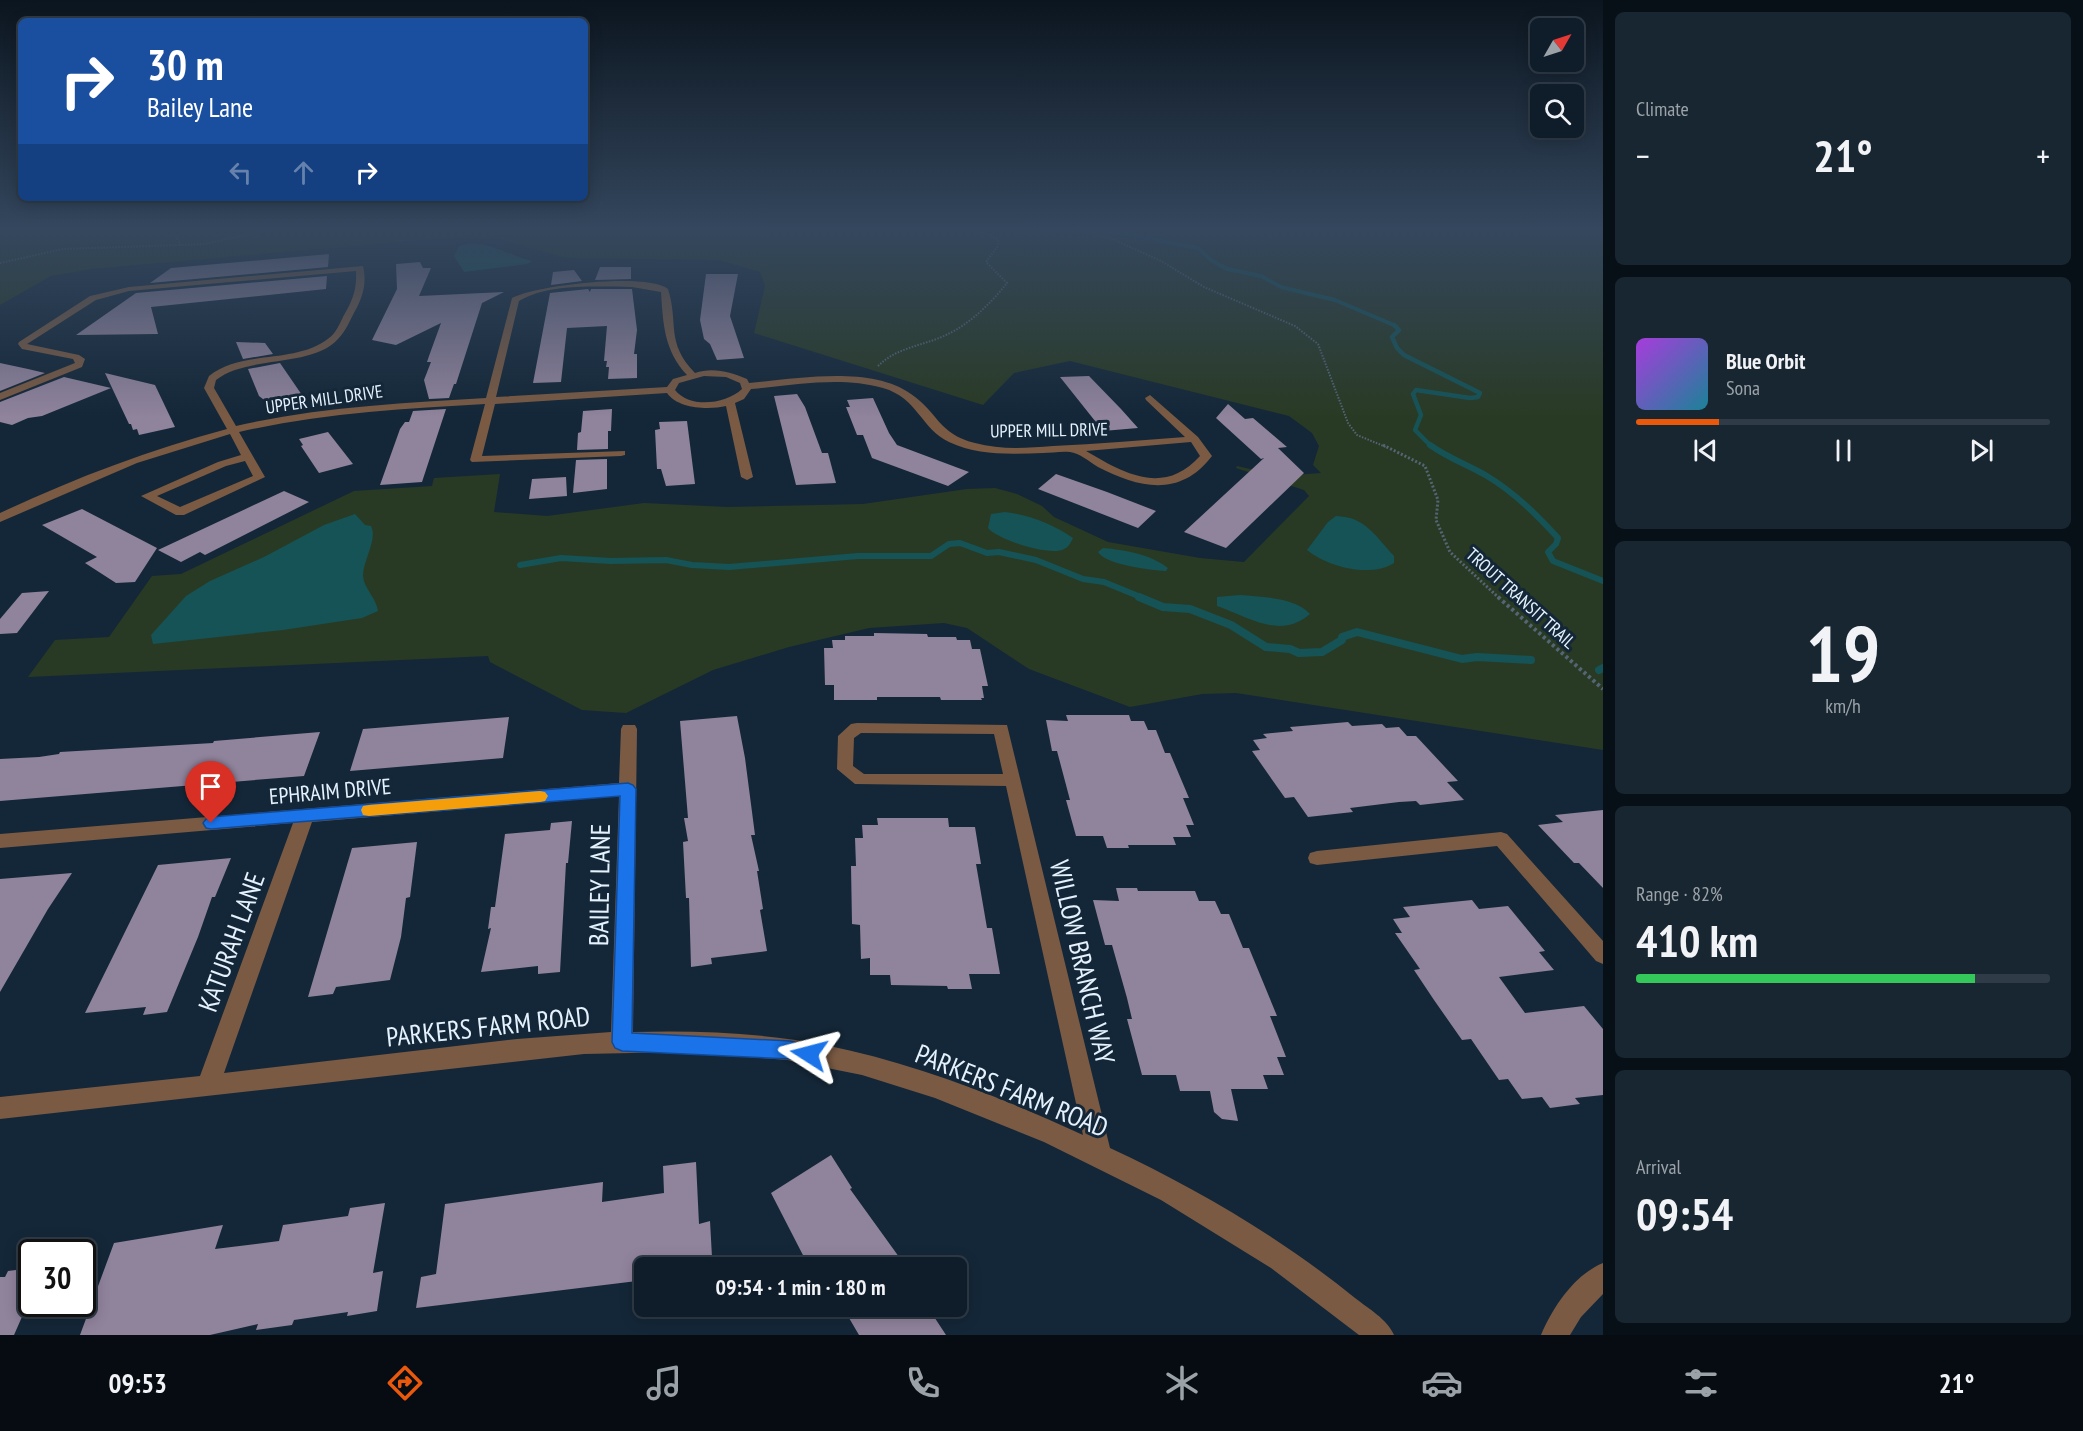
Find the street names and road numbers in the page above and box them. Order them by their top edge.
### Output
street label: UPPER MILL DRIVE [264,379,384,419]
street label: UPPER MILL DRIVE [990,417,1108,443]
street label: TROUT TRANSIT TRAIL [1461,543,1581,654]
street label: EPHRAIM DRIVE [268,772,392,810]
street label: BAILEY LANE [581,824,617,946]
street label: WILLOW BRANCH WAY [1043,857,1123,1068]
street label: KATURAH LANE [190,868,272,1016]
street label: PARKERS FARM ROAD [384,998,592,1054]
street label: PARKERS FARM ROAD [911,1036,1113,1144]

